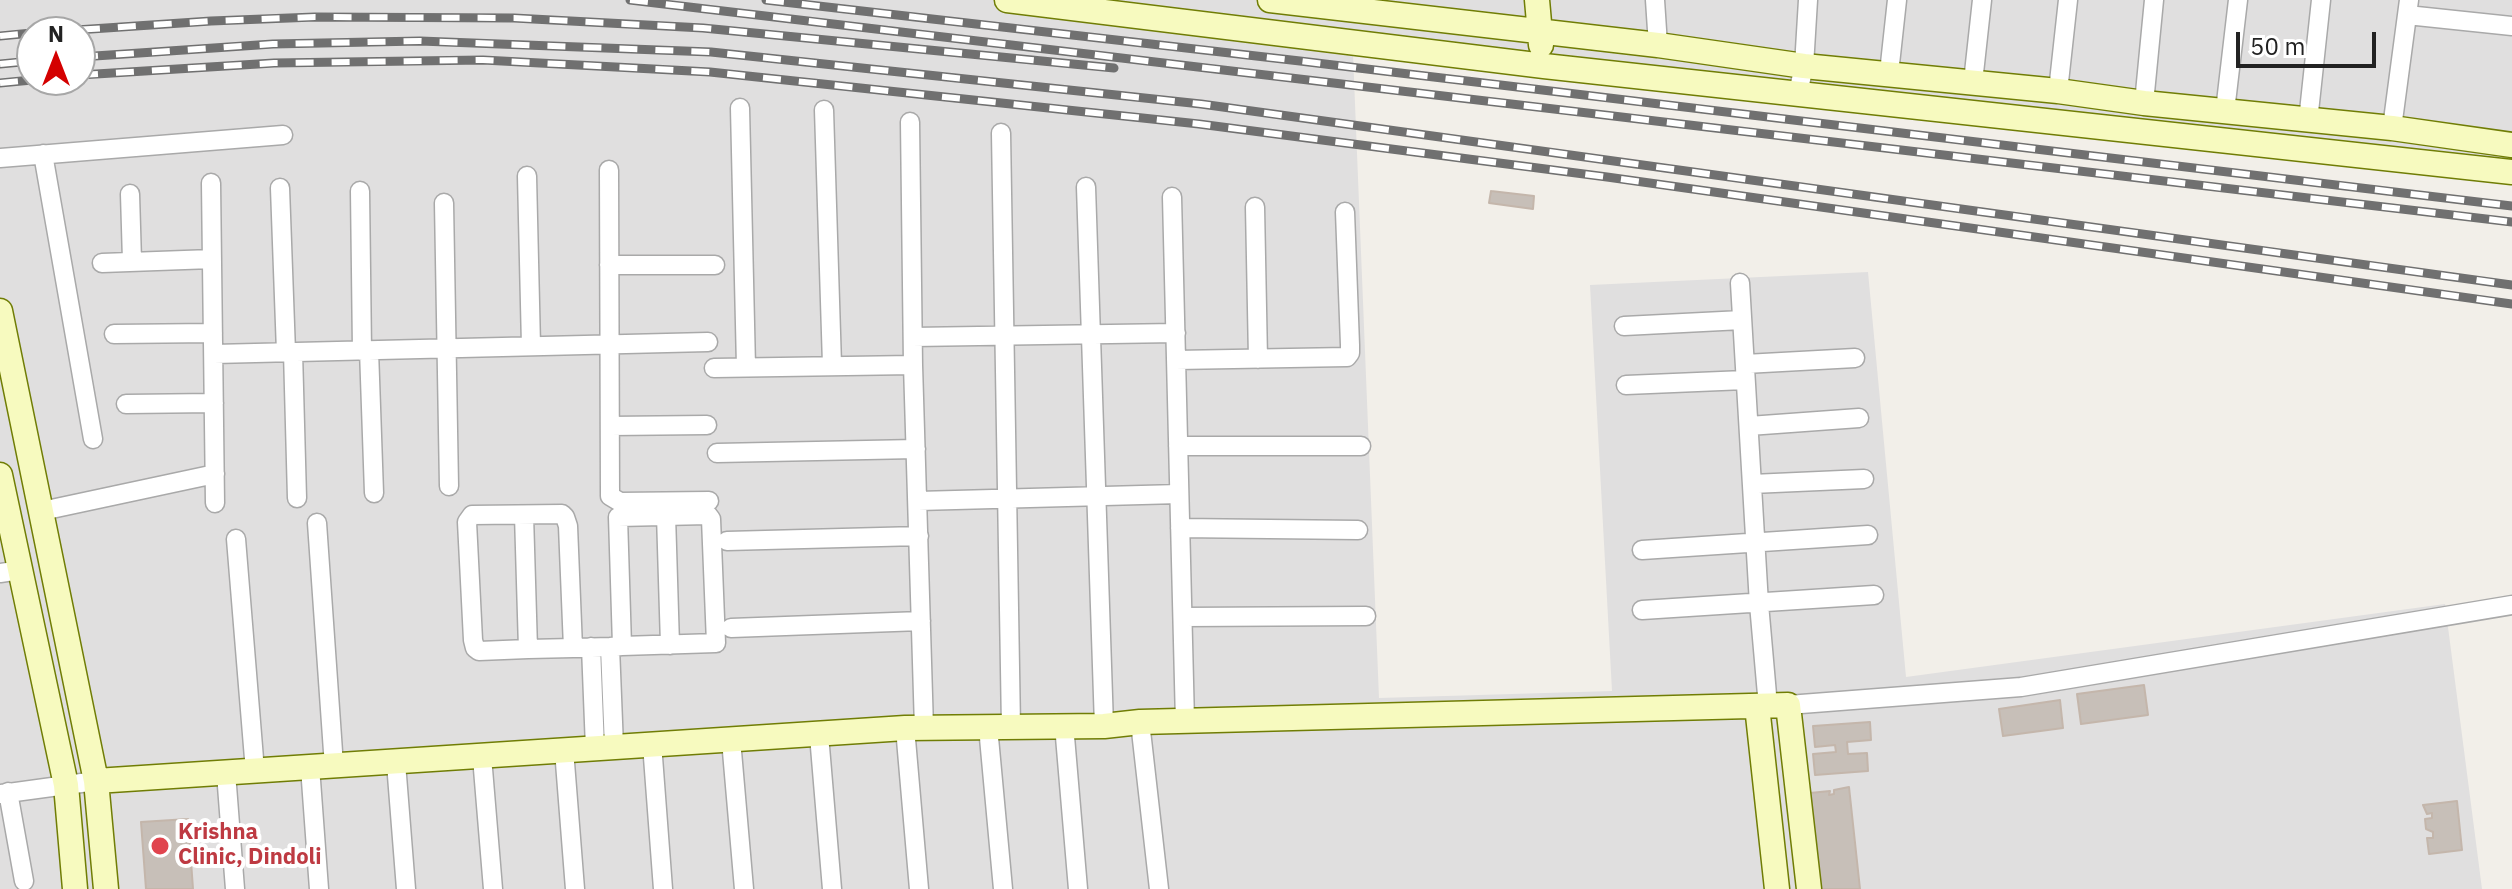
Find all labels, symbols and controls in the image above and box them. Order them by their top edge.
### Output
north arrow [16,16,96,96]
scale bar [2240,16,2380,66]
text: N [48,19,64,48]
text: 50 m [2250,30,2305,62]
place label: Krishna Clinic, Dindoli [178,820,322,872]
marker: Krishna Clinic, Dindoli [149,835,171,857]

